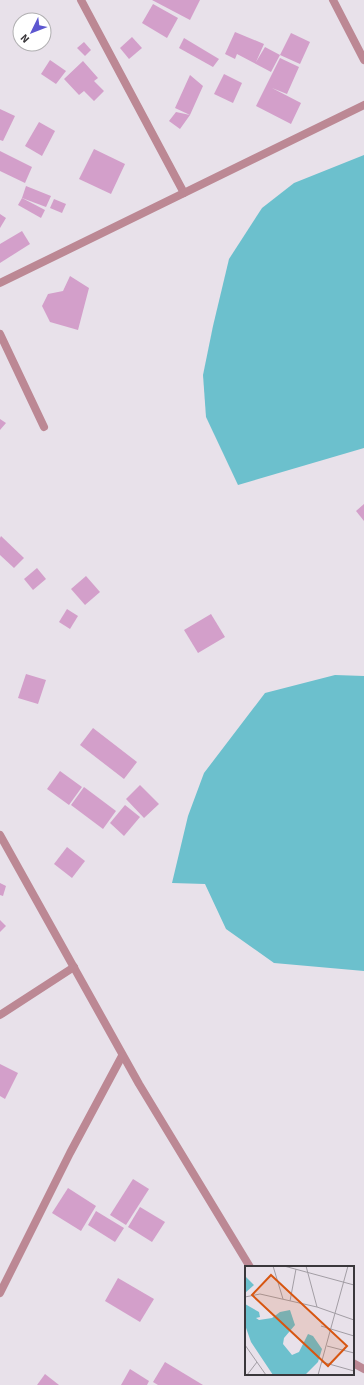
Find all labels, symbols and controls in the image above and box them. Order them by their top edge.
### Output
north arrow [12,12,52,52]
text: N [17,31,33,46]
inset map [245,1266,354,1375]

